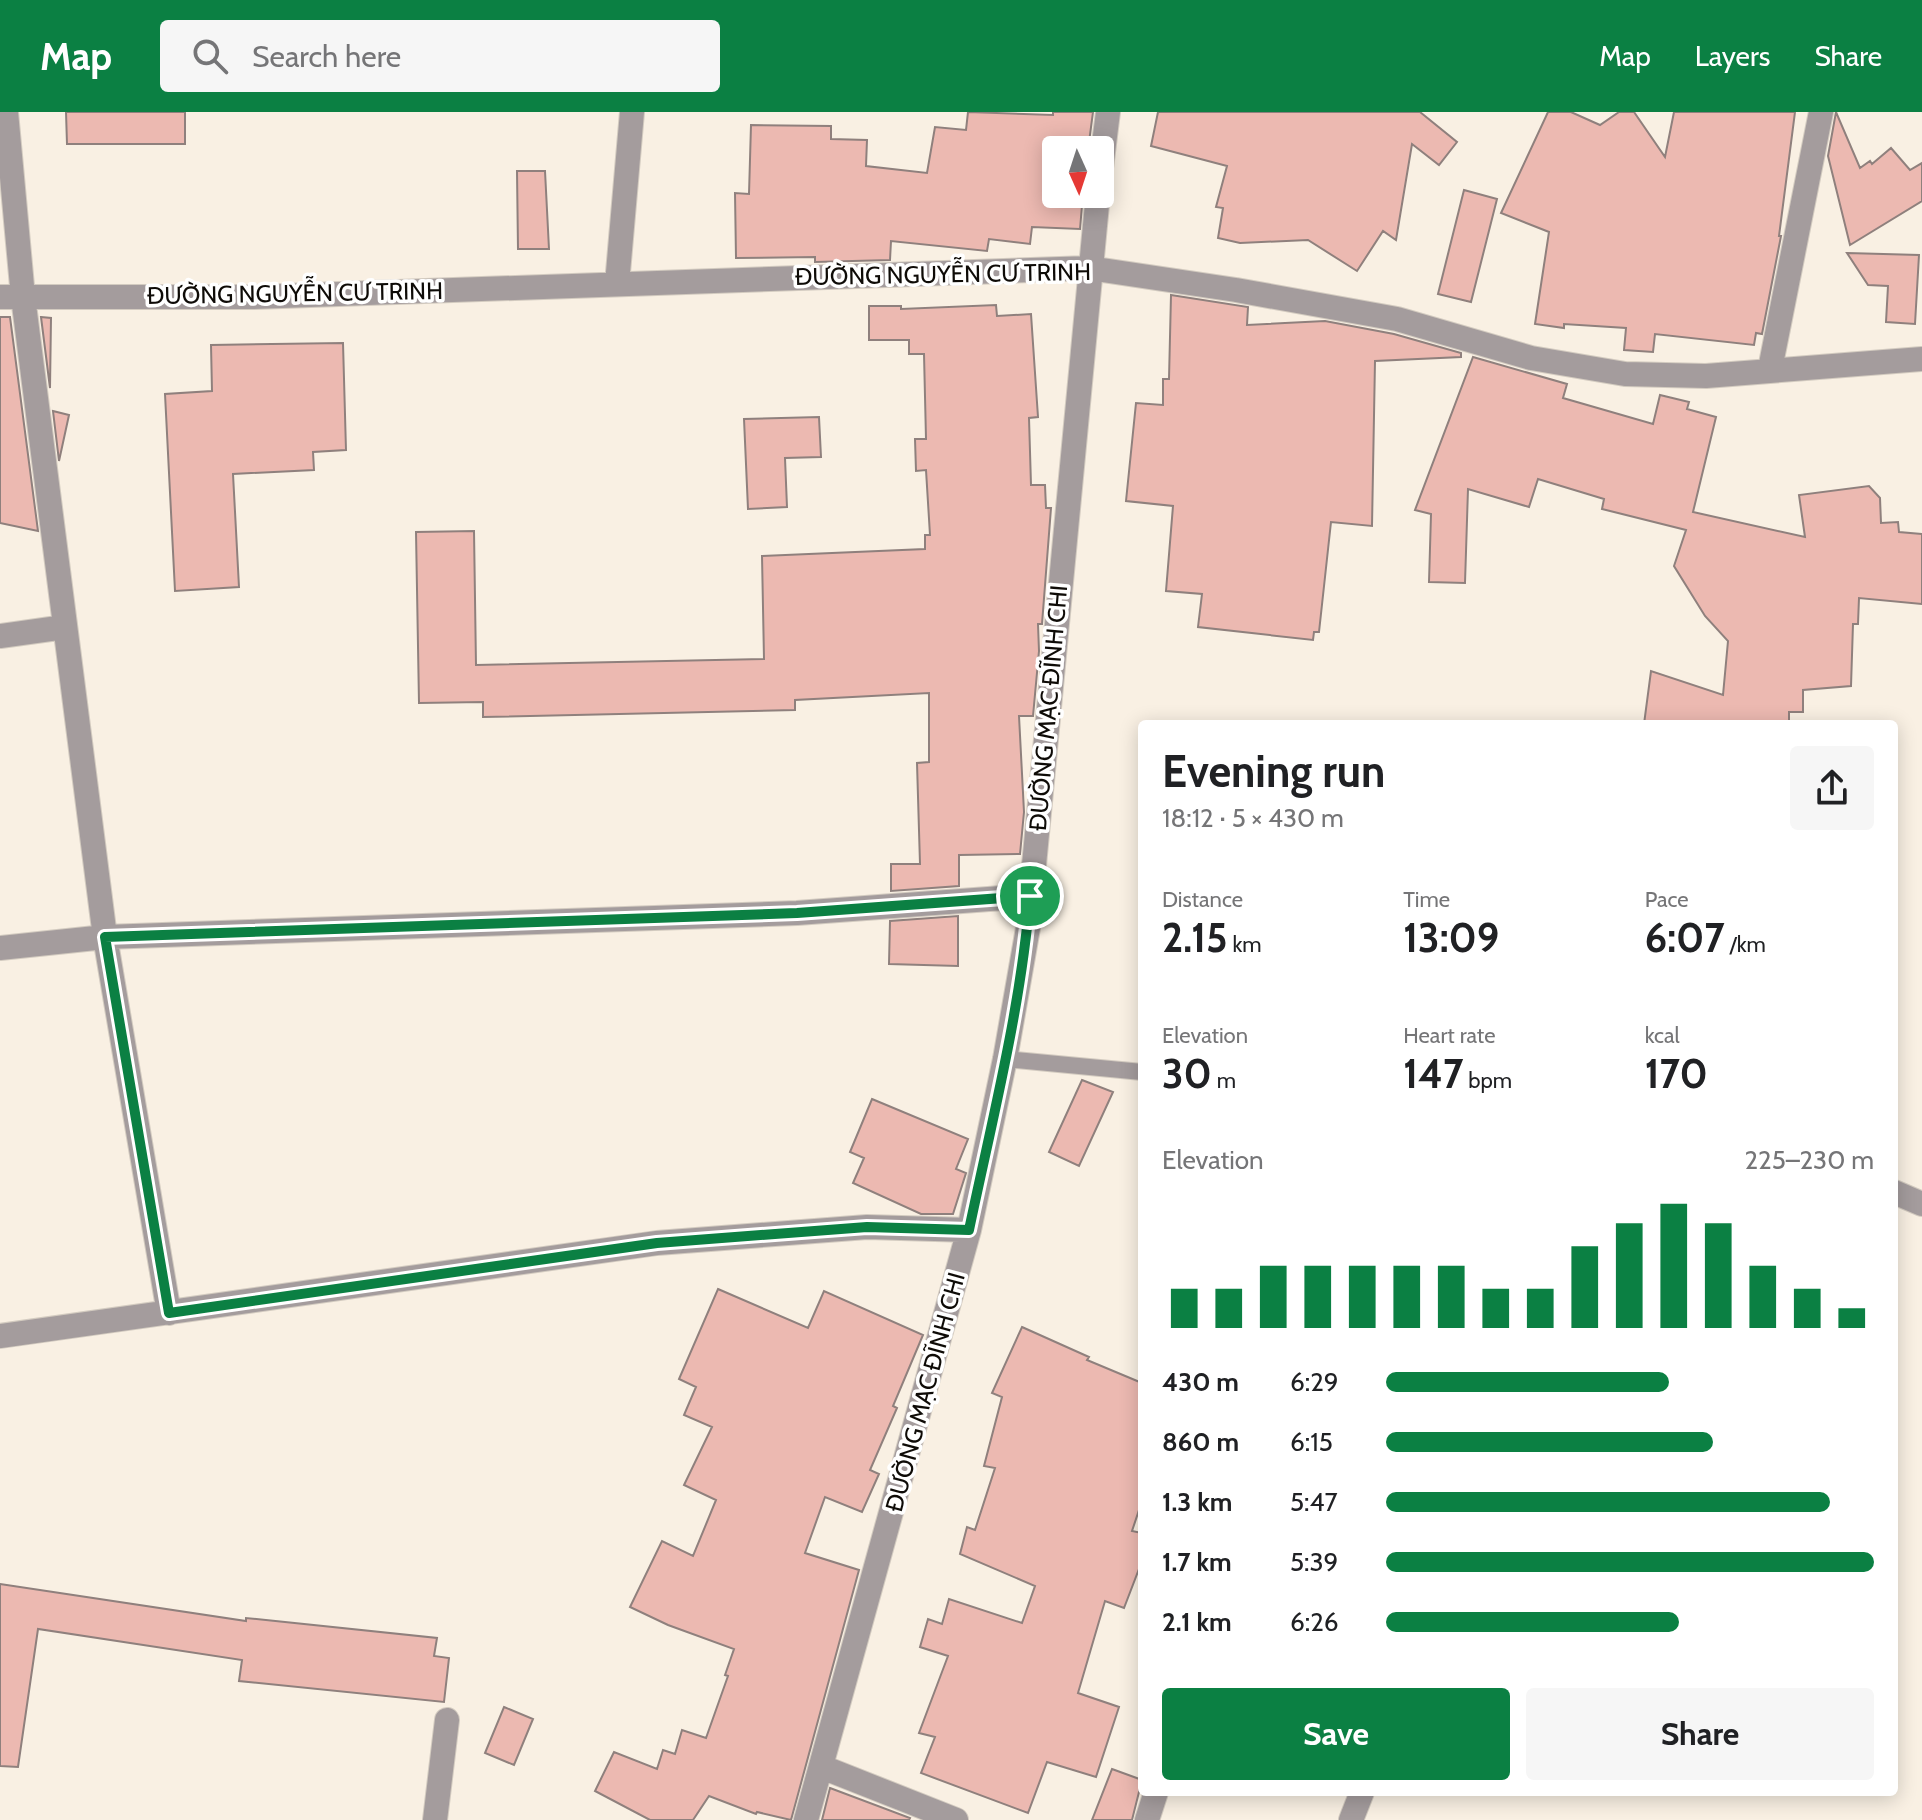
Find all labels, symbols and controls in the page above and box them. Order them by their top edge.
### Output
search box [160,20,720,92]
text: Map [40,33,112,80]
icon: search [188,34,232,78]
text: Search here [252,38,401,75]
text: Map [1599,39,1651,73]
text: Layers [1695,39,1770,73]
text: Share [1814,39,1882,73]
north arrow [1042,136,1114,208]
map controls [1042,136,1114,208]
street label: ĐƯỜNG NGUYỄN CƯ TRINH [795,255,1091,291]
street label: ĐƯỜNG NGUYỄN CƯ TRINH [147,274,443,310]
street label: ĐƯỜNG MẠC ĐĨNH CHI [1023,584,1073,832]
text: Evening run [1162,745,1385,798]
button: share [1790,746,1874,830]
text: 18:12 · 5 × 430 m [1162,802,1344,834]
pin [996,862,1064,930]
icon: arrive [1008,874,1052,918]
text: Distance [1162,886,1243,913]
text: Time [1403,886,1450,913]
text: Pace [1645,886,1689,913]
text: 2.15 [1162,913,1228,962]
text: 13:09 [1403,913,1499,962]
text: 6:07 [1645,913,1725,962]
text: km [1228,931,1262,958]
text: /km [1725,931,1766,958]
text: Elevation [1162,1022,1248,1049]
text: Heart rate [1403,1022,1495,1049]
text: kcal [1645,1022,1680,1049]
text: 30 [1162,1049,1212,1098]
text: 147 [1403,1049,1463,1098]
text: 170 [1645,1049,1708,1098]
text: m [1212,1067,1236,1094]
text: bpm [1463,1067,1512,1094]
text: Elevation [1162,1144,1264,1176]
text: 225–230 m [1744,1144,1874,1176]
street label: ĐƯỜNG MẠC ĐĨNH CHI [879,1269,971,1515]
text: 430 m [1162,1366,1239,1398]
text: 6:29 [1290,1366,1339,1398]
text: 860 m [1162,1426,1239,1458]
text: 6:15 [1290,1426,1333,1458]
text: 1.3 km [1162,1486,1232,1518]
text: 5:47 [1290,1486,1338,1518]
text: 1.7 km [1162,1546,1232,1578]
text: 5:39 [1290,1546,1338,1578]
text: 2.1 km [1162,1606,1232,1638]
text: 6:26 [1290,1606,1339,1638]
button: Save [1162,1688,1510,1780]
button: Share [1526,1688,1874,1780]

